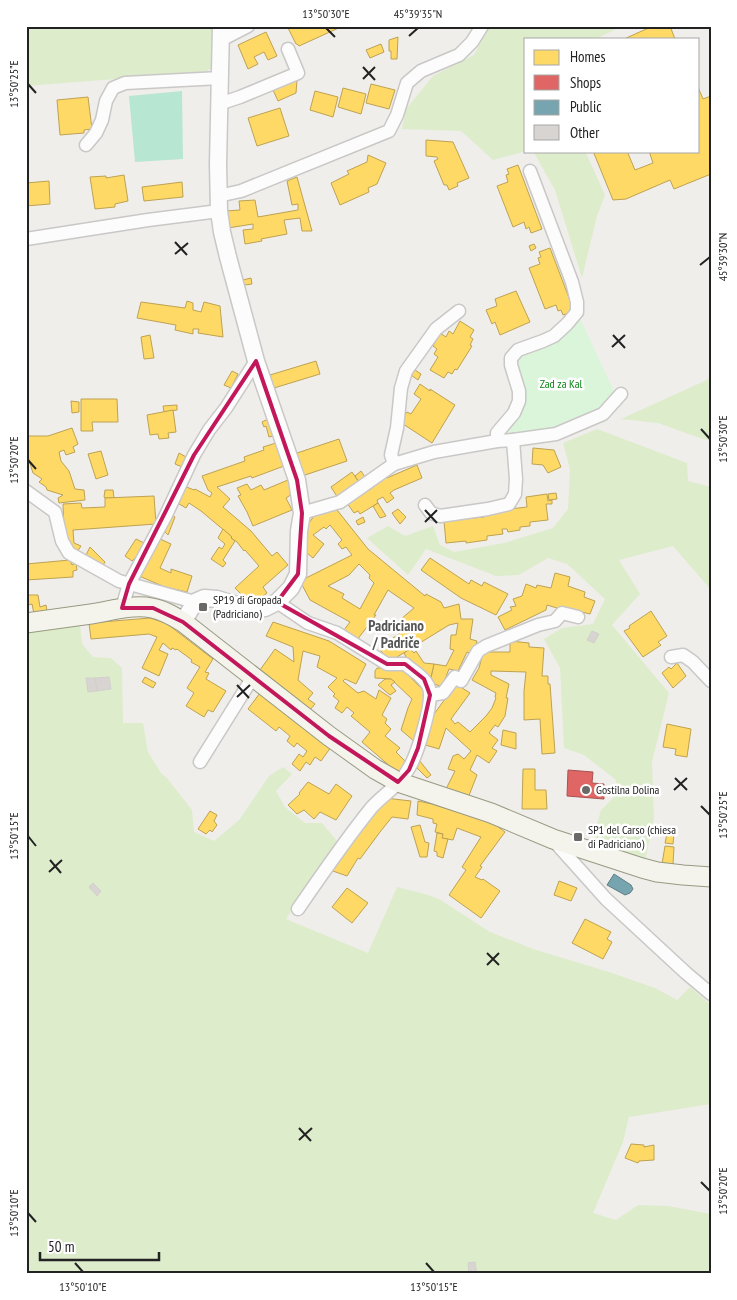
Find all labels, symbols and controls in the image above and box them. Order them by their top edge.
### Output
text: 13°50'30"E [302,6,350,21]
text: 45°39'35"N [394,6,442,21]
legend [524,38,700,152]
text: Homes [570,47,606,66]
text: 13°50'25"E [6,60,21,108]
text: Shops [570,73,601,92]
text: Public [570,97,602,116]
text: Other [570,123,600,142]
text: 45°39'30"N [715,233,730,281]
park label: Zad za Kal [540,376,582,391]
text: 13°50'30"E [715,415,730,463]
text: 13°50'20"E [6,436,21,484]
place label: SP19 di Gropada (Padriciano) [213,592,282,621]
marker: SP19 di Gropada (Padriciano) [197,601,209,613]
district label: Padriciano / Padriče [368,616,424,652]
place label: Gostilna Dolina [596,782,660,797]
marker: Gostilna Dolina [580,784,592,796]
text: 13°50'25"E [715,791,730,839]
text: 13°50'15"E [6,812,21,860]
place label: SP1 del Carso (chiesa di Padriciano) [588,822,676,851]
marker: SP1 del Carso (chiesa di Padriciano) [572,831,584,843]
text: 13°50'20"E [715,1167,730,1215]
text: 13°50'10"E [6,1189,21,1237]
scale bar [40,1230,159,1262]
text: 50 m [48,1237,74,1256]
text: 13°50'10"E [59,1279,107,1294]
text: 13°50'15"E [410,1279,458,1294]

